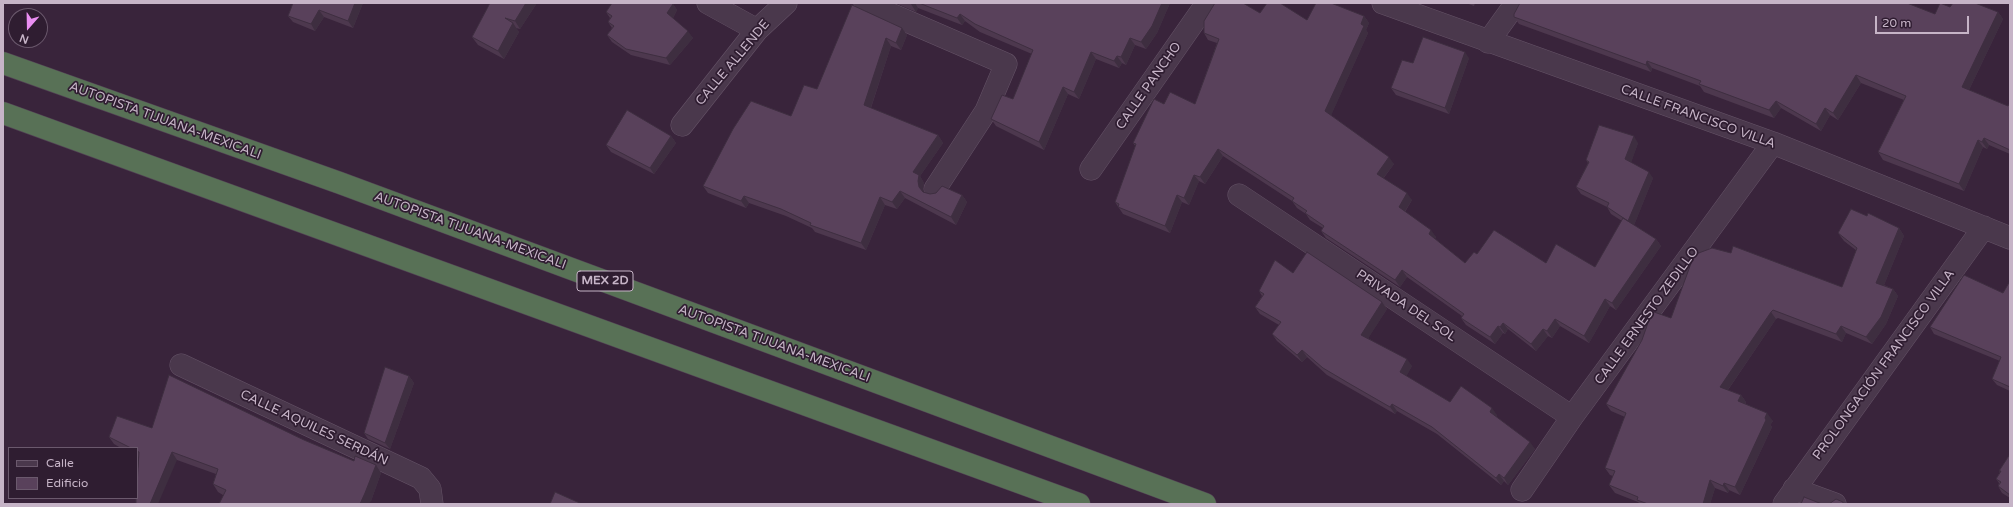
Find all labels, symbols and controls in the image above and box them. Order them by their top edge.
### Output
north arrow [8,8,48,48]
scale bar [1877,8,1971,34]
text: 20 m [1882,16,1911,30]
street label: CALLE ALLENDE [693,17,773,109]
text: N [18,31,30,46]
street label: CALLE PANCHO [1113,39,1185,133]
street label: AUTOPISTA TIJUANA-MEXICALI [67,79,263,163]
street label: CALLE FRANCISCO VILLA [1619,82,1777,152]
street label: AUTOPISTA TIJUANA-MEXICALI [372,189,568,273]
street label: CALLE ERNESTO ZEDILLO [1592,244,1702,388]
street label: PRIVADA DEL SOL [1353,267,1459,345]
street label: PROLONGACIÓN FRANCISCO VILLA [1810,267,1958,463]
road number: MEX 2D [577,271,633,291]
street label: AUTOPISTA TIJUANA-MEXICALI [676,302,872,386]
street label: CALLE AQUILES SERDÁN [238,387,390,469]
legend [8,447,138,499]
text: Calle [46,456,74,470]
text: Edificio [46,476,88,490]

